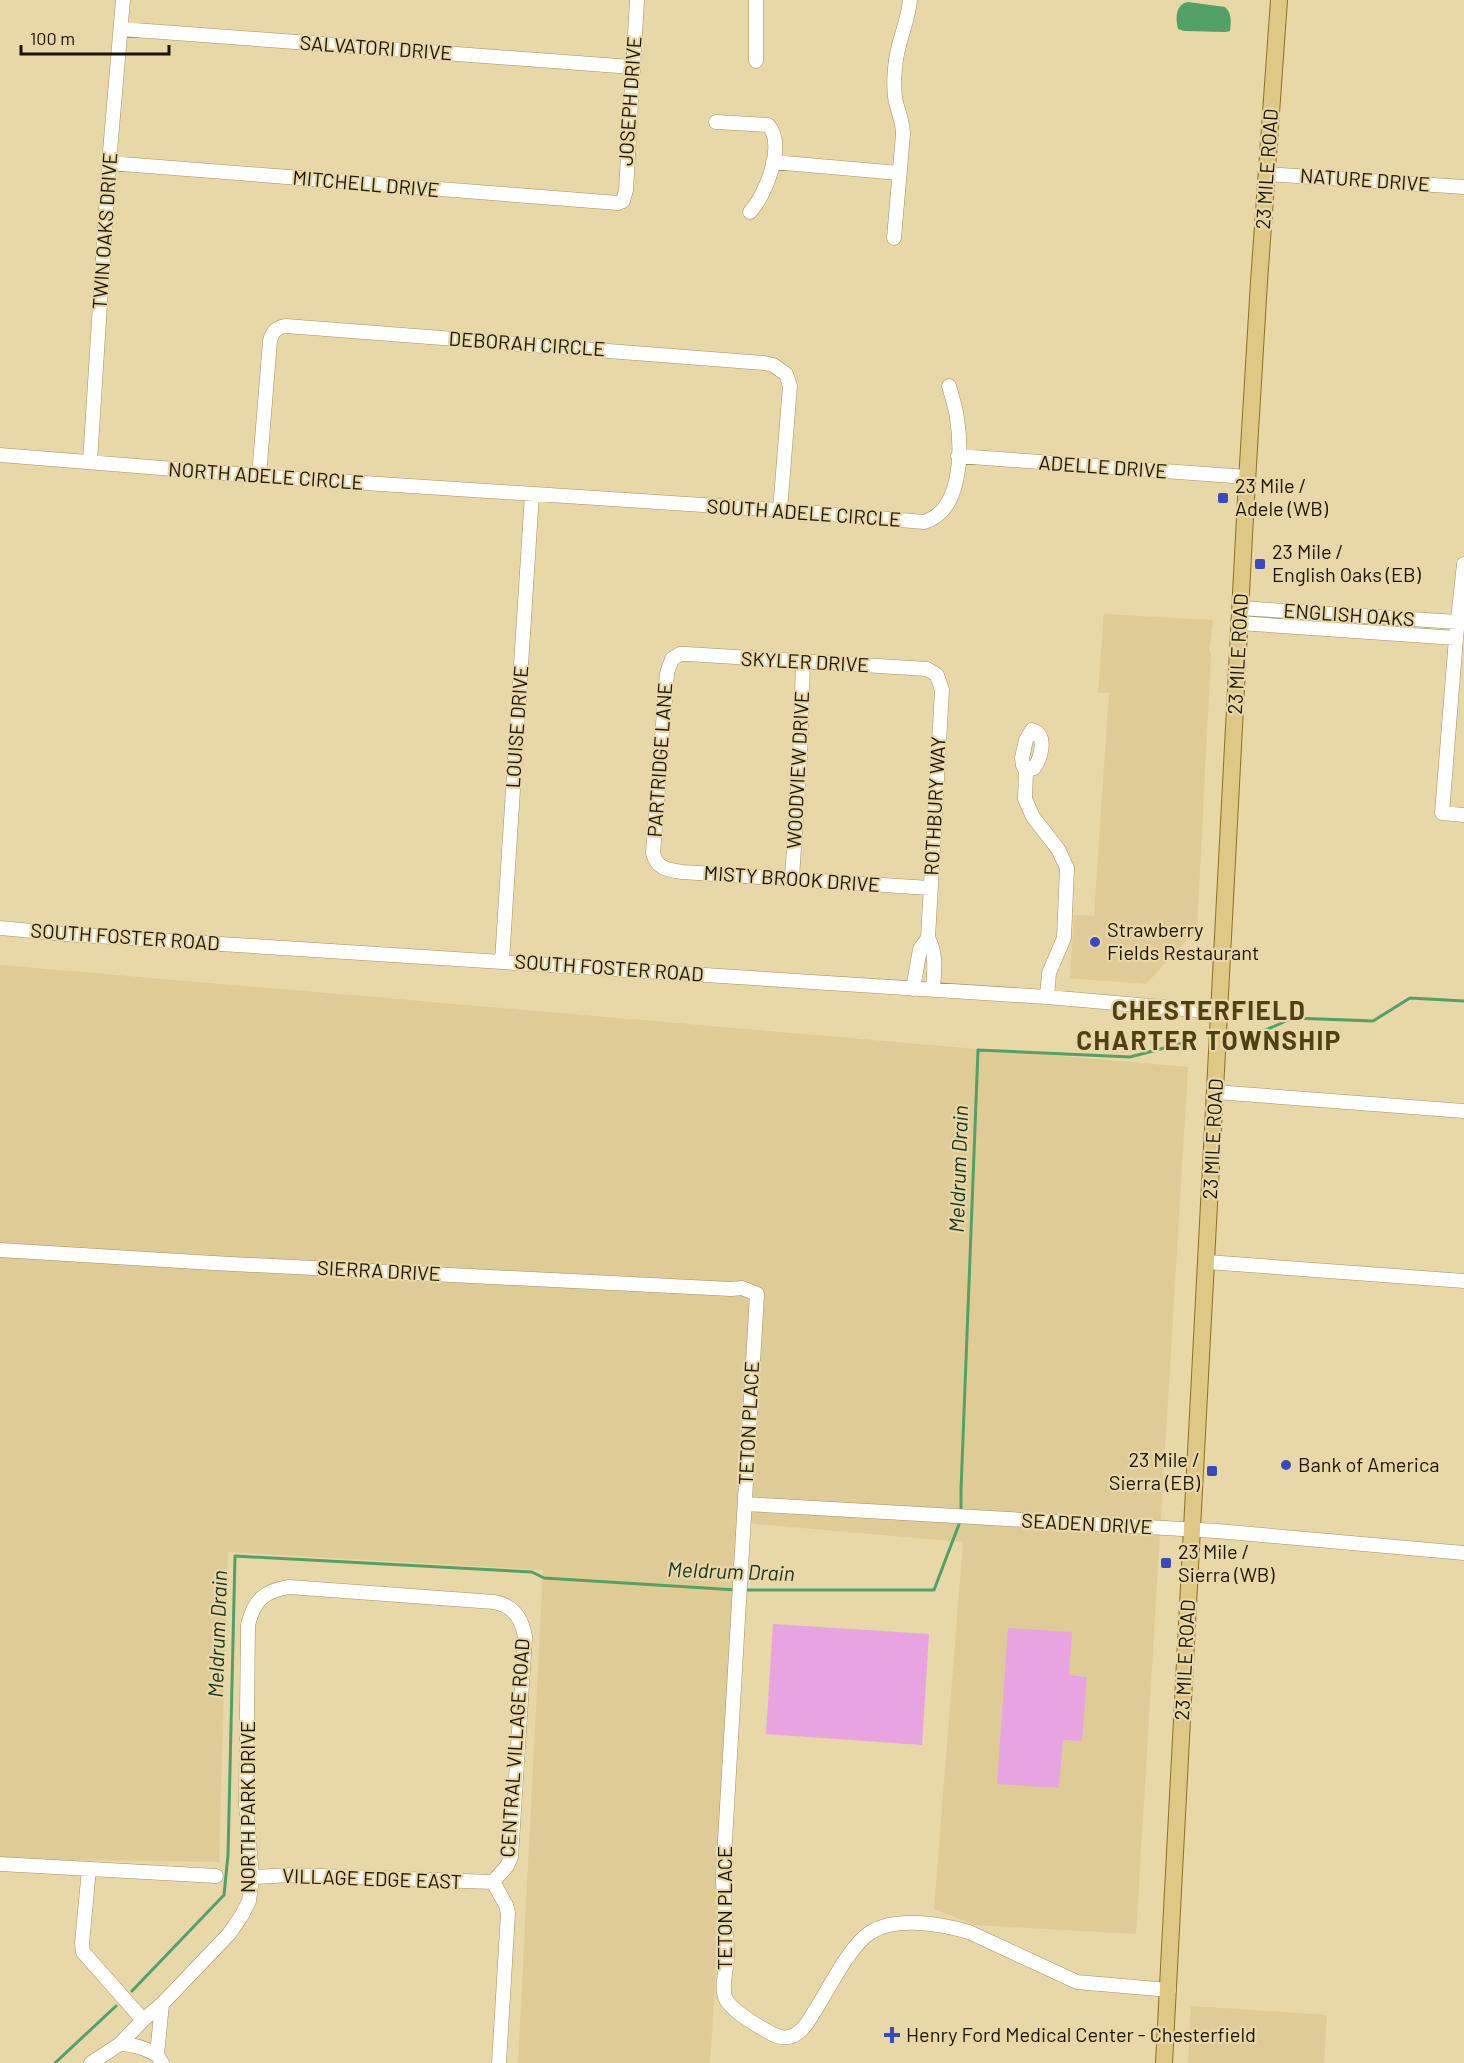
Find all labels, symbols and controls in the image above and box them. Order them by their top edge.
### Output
scale bar [21,18,170,56]
text: 100 m [30,27,75,49]
street label: SALVATORI DRIVE [299,30,453,64]
street label: JOSEPH DRIVE [613,35,645,166]
street label: 23 MILE ROAD [1250,108,1282,230]
street label: TWIN OAKS DRIVE [87,152,121,310]
street label: NATURE DRIVE [1299,162,1431,196]
street label: MITCHELL DRIVE [292,165,441,201]
street label: DEBORAH CIRCLE [448,326,606,360]
street label: ADELLE DRIVE [1038,450,1168,482]
street label: NORTH ADELE CIRCLE [168,456,365,494]
place label: 23 Mile / Adele (WB) [1235,473,1329,520]
marker: 23 Mile / Adele (WB) [1216,491,1230,505]
street label: SOUTH ADELE CIRCLE [706,493,902,531]
place label: 23 Mile / English Oaks (EB) [1272,539,1422,586]
marker: 23 Mile / English Oaks (EB) [1253,557,1267,571]
street label: 23 MILE ROAD [1222,593,1252,715]
street label: ENGLISH OAKS [1283,597,1415,631]
street label: SKYLER DRIVE [740,646,870,676]
street label: LOUISE DRIVE [500,665,532,789]
street label: PARTRIDGE LANE [642,682,676,838]
street label: WOODVIEW DRIVE [781,690,813,850]
street label: ROTHBURY WAY [918,736,950,876]
street label: MISTY BROOK DRIVE [703,860,881,896]
street label: SOUTH FOSTER ROAD [30,917,220,955]
place label: Strawberry Fields Restaurant [1107,917,1259,964]
marker: Strawberry Fields Restaurant [1088,935,1102,949]
street label: SOUTH FOSTER ROAD [514,948,704,986]
district label: CHESTERFIELD CHARTER TOWNSHIP [1076,994,1342,1055]
street label: 23 MILE ROAD [1197,1078,1227,1200]
water label: Meldrum Drain [943,1105,972,1233]
street label: SIERRA DRIVE [317,1255,441,1285]
street label: TETON PLACE [733,1360,763,1486]
place label: 23 Mile / Sierra (EB) [1109,1447,1201,1494]
place label: Bank of America [1298,1452,1440,1476]
marker: Bank of America [1279,1458,1293,1472]
marker: 23 Mile / Sierra (EB) [1205,1464,1219,1478]
street label: SEADEN DRIVE [1021,1508,1153,1538]
place label: 23 Mile / Sierra (WB) [1178,1539,1275,1586]
water label: Meldrum Drain [667,1556,795,1585]
marker: 23 Mile / Sierra (WB) [1159,1556,1173,1570]
water label: Meldrum Drain [202,1570,231,1698]
street label: 23 MILE ROAD [1169,1599,1199,1721]
street label: CENTRAL VILLAGE ROAD [494,1638,534,1858]
street label: NORTH PARK DRIVE [235,1721,259,1893]
street label: TETON PLACE [712,1846,736,1970]
street label: VILLAGE EDGE EAST [282,1863,462,1893]
place label: Henry Ford Medical Center - Chesterfield [906,2022,1256,2046]
marker: Henry Ford Medical Center - Chesterfield [883,2026,901,2044]

